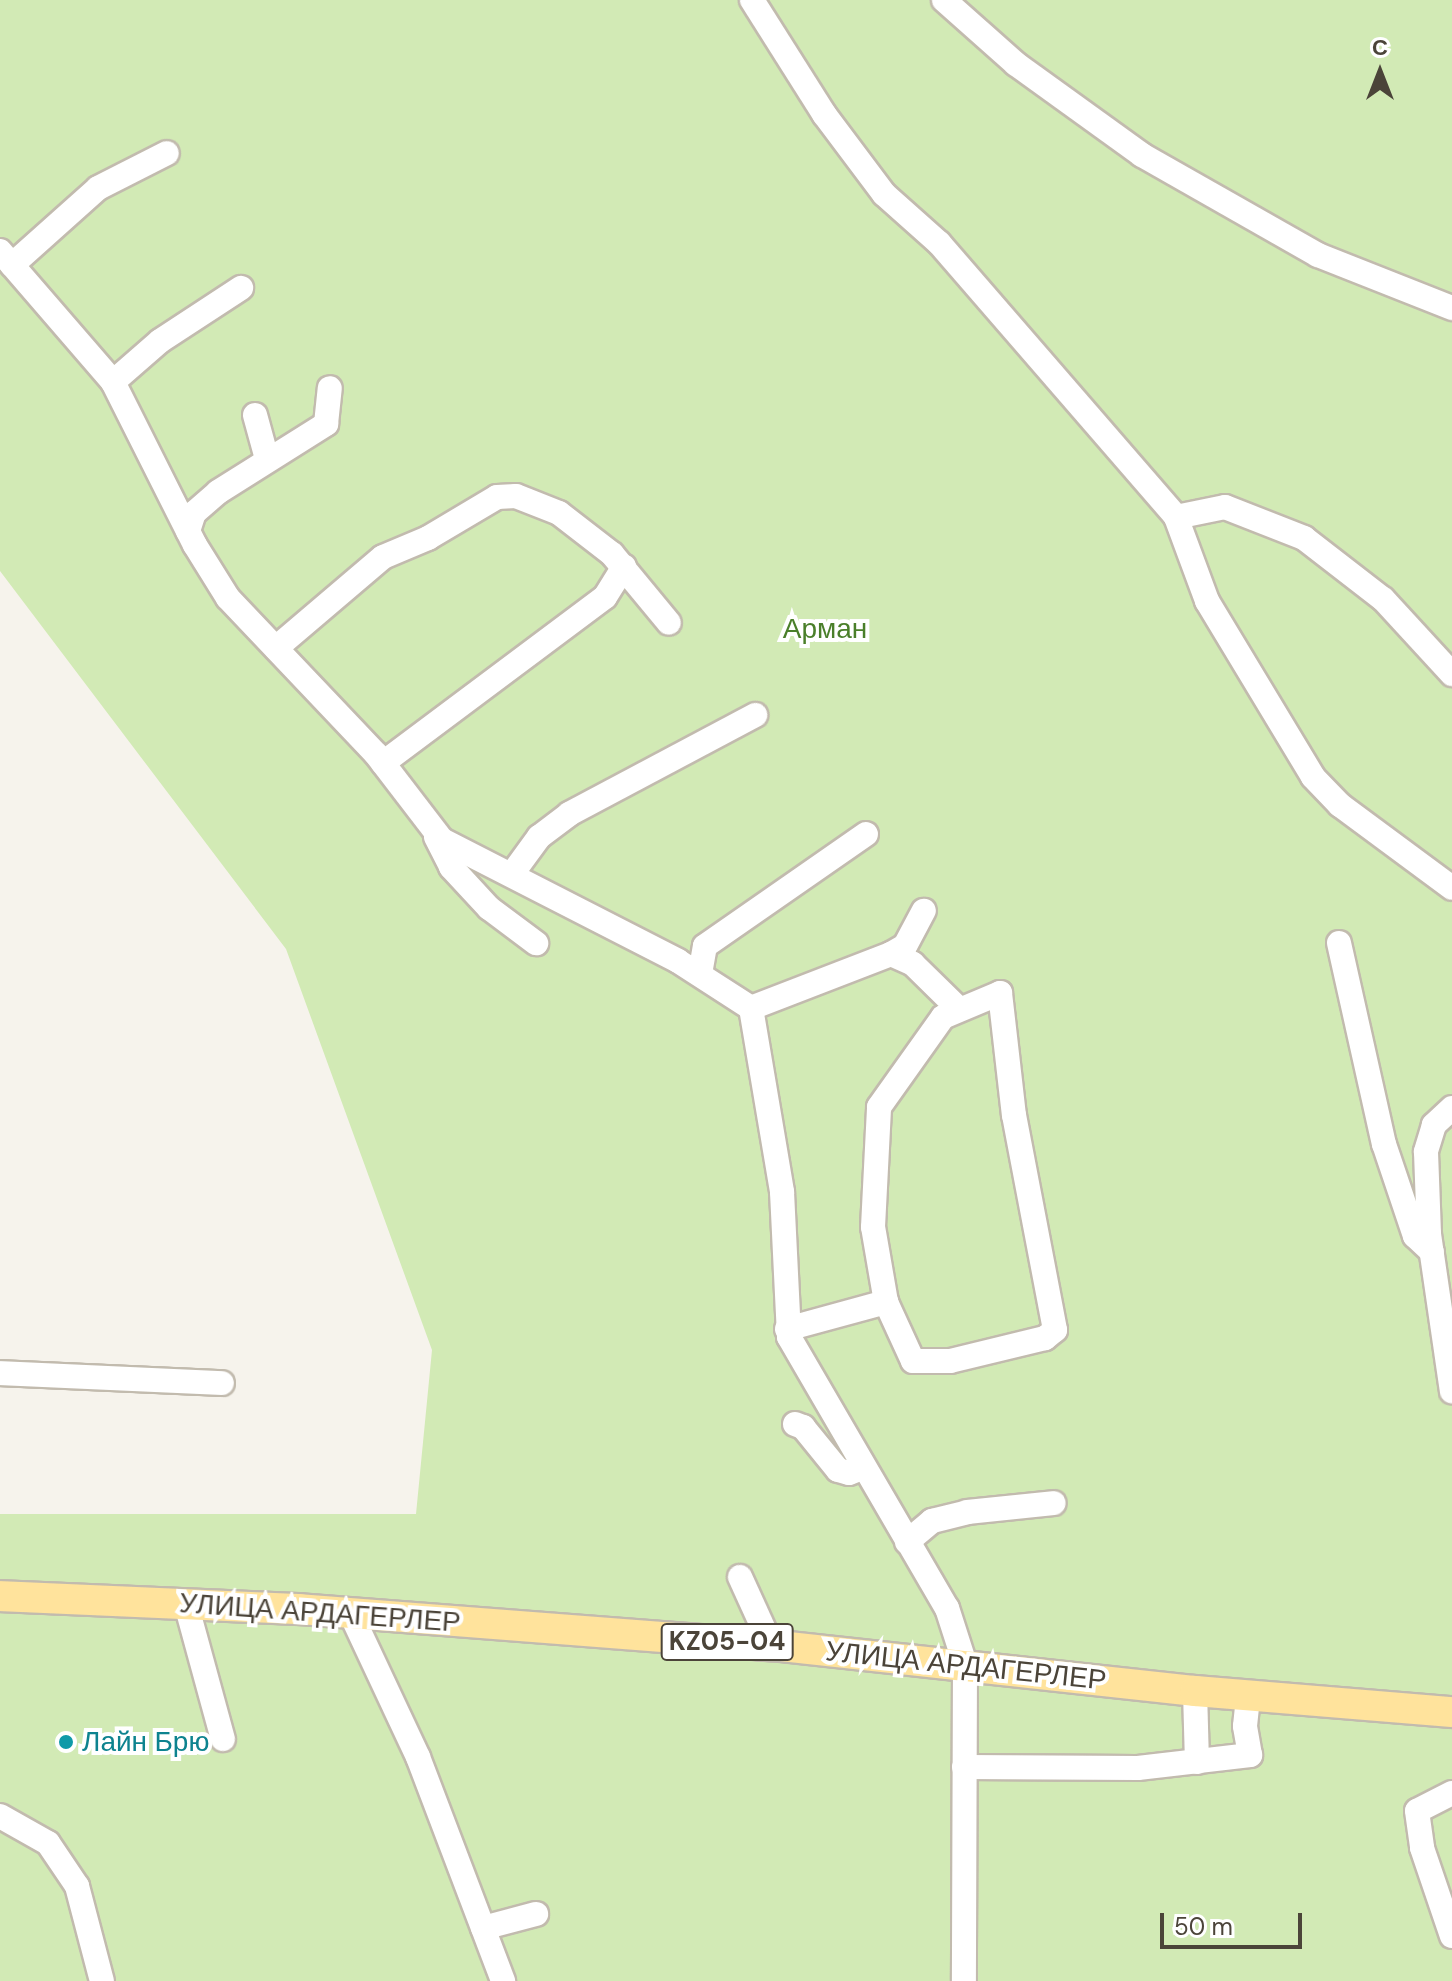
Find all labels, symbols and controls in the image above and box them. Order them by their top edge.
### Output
north arrow [1340,32,1420,112]
text: С [1372,33,1388,62]
park label: Арман [783,612,867,646]
street label: УЛИЦА АРДАГЕРЛЕР [178,1586,462,1640]
road number: KZ05-04 [659,1620,795,1664]
street label: УЛИЦА АРДАГЕРЛЕР [824,1635,1108,1697]
place label: Лайн Брю [82,1725,209,1759]
marker: Лайн Брю [57,1733,75,1751]
scale bar [1164,1897,1306,1947]
text: 50 m [1174,1911,1233,1942]

